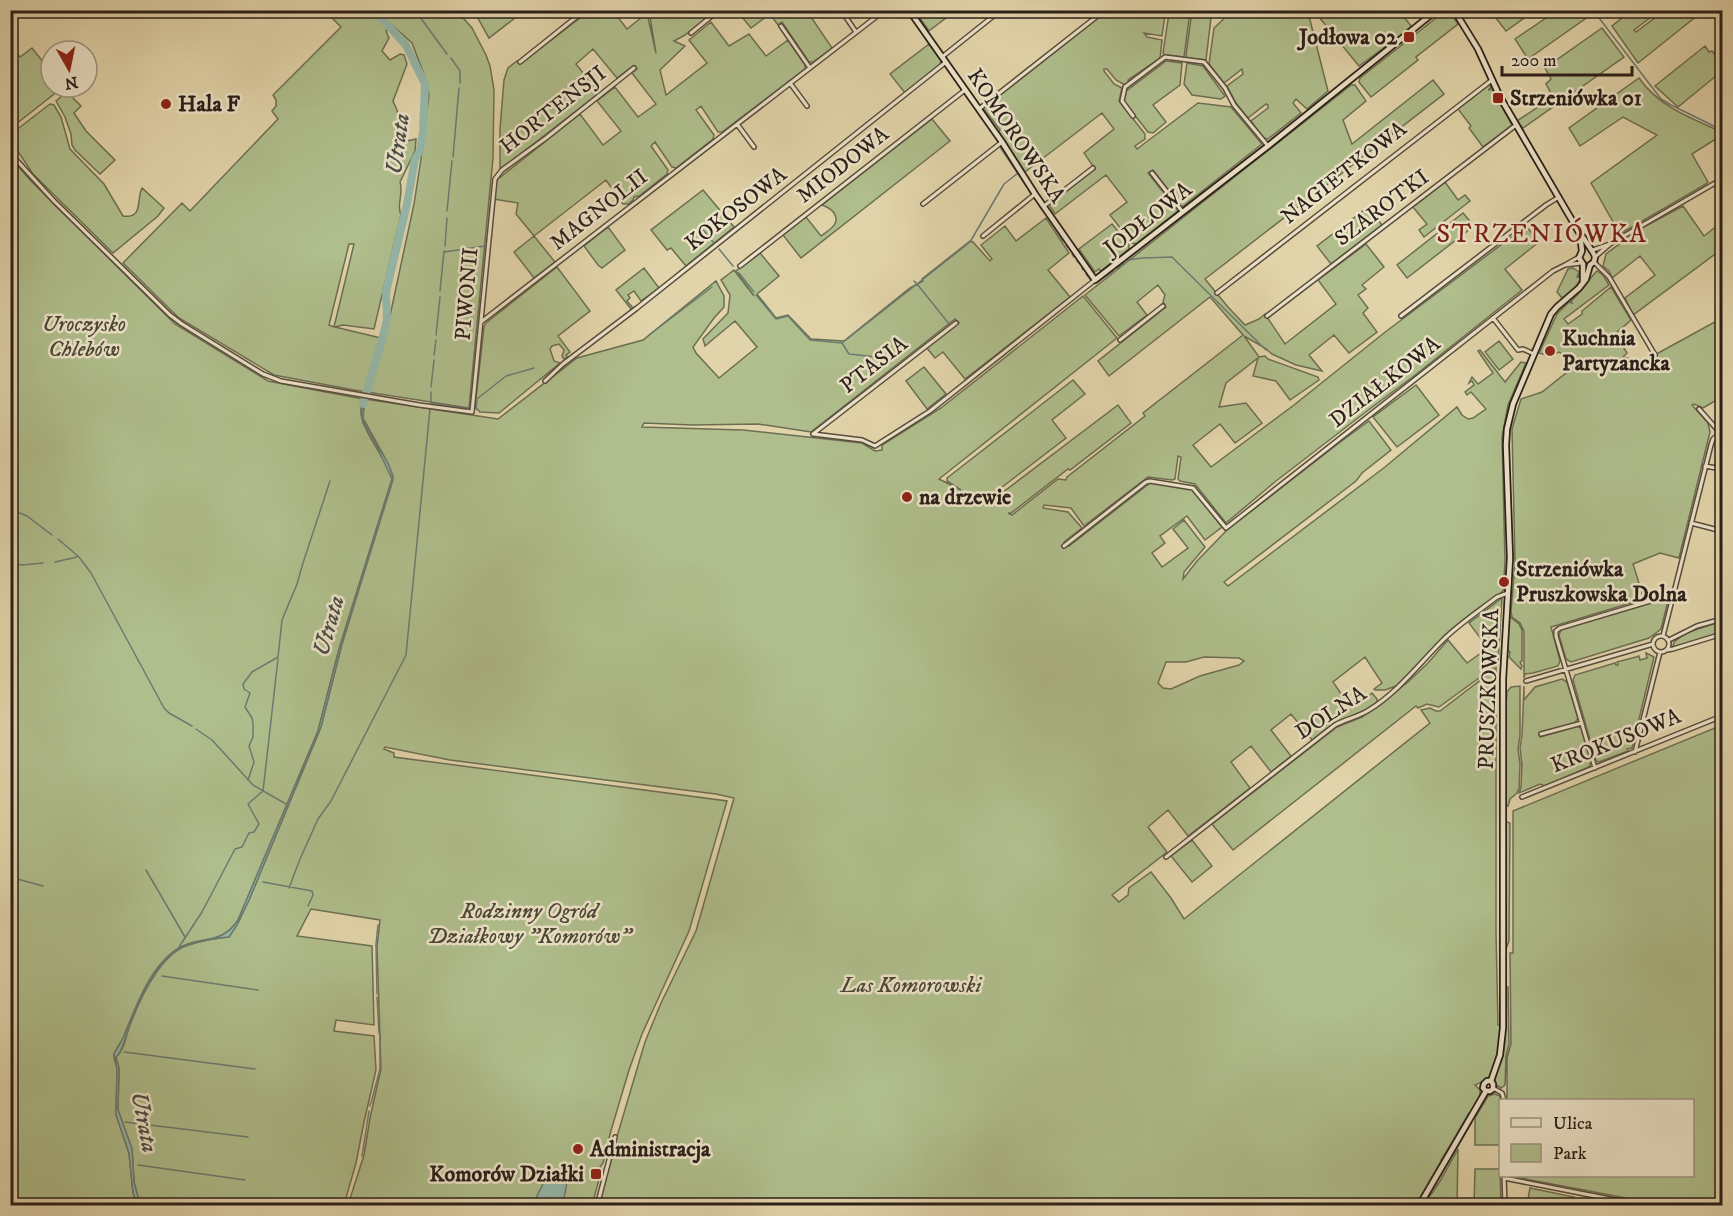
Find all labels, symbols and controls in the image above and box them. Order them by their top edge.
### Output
place label: Jodłowa 02 [1296,24,1398,51]
marker: Jodłowa 02 [1402,30,1416,44]
north arrow [39,39,99,99]
scale bar [1502,39,1632,77]
text: 200 m [1511,50,1557,72]
street label: HORTENSJI [494,60,612,160]
street label: KOMOROWSKA [961,64,1072,209]
text: N [63,72,79,94]
place label: Strzeniówka 01 [1510,85,1642,112]
place label: Hala F [178,91,240,118]
marker: Strzeniówka 01 [1491,91,1505,105]
marker: Hala F [159,97,173,111]
water label: Utrata [379,111,417,177]
street label: NAGIETKOWA [1276,115,1413,230]
street label: MIODOWA [792,120,895,209]
street label: KOKOSOWA [680,160,793,257]
street label: MAGNOLII [545,164,653,256]
street label: SZAROTKI [1330,164,1434,252]
street label: JODŁOWA [1097,176,1198,263]
district label: STRZENIÓWKA [1437,217,1647,251]
street label: PIWONII [449,246,485,342]
park label: Uroczysko Chlebów [42,311,126,363]
place label: Kuchnia Partyzancka [1562,325,1670,377]
street label: PTASIA [835,330,914,400]
street label: DZIAŁKOWA [1324,330,1447,434]
marker: Kuchnia Partyzancka [1543,344,1557,358]
place label: na drzewie [919,484,1011,511]
marker: na drzewie [900,490,914,504]
place label: Strzeniówka Pruszkowska Dolna [1516,556,1687,608]
marker: Strzeniówka Pruszkowska Dolna [1497,575,1511,589]
water label: Utrata [306,592,352,660]
street label: PRUSZKOWSKA [1473,607,1505,770]
street label: DOLNA [1290,680,1372,746]
street label: KROKUSOWA [1547,702,1686,779]
park label: Rodzinny Ogród Działkowy "Komorów" [427,898,634,950]
park label: Las Komorowski [839,972,982,999]
water label: Utrata [123,1089,165,1155]
legend [1499,1099,1694,1177]
text: Ulica [1553,1113,1593,1135]
place label: Administracja [589,1136,711,1164]
marker: Administracja [571,1142,585,1156]
text: Park [1553,1143,1587,1165]
place label: Komorów Działki [429,1161,584,1188]
marker: Komorów Działki [589,1167,603,1181]

